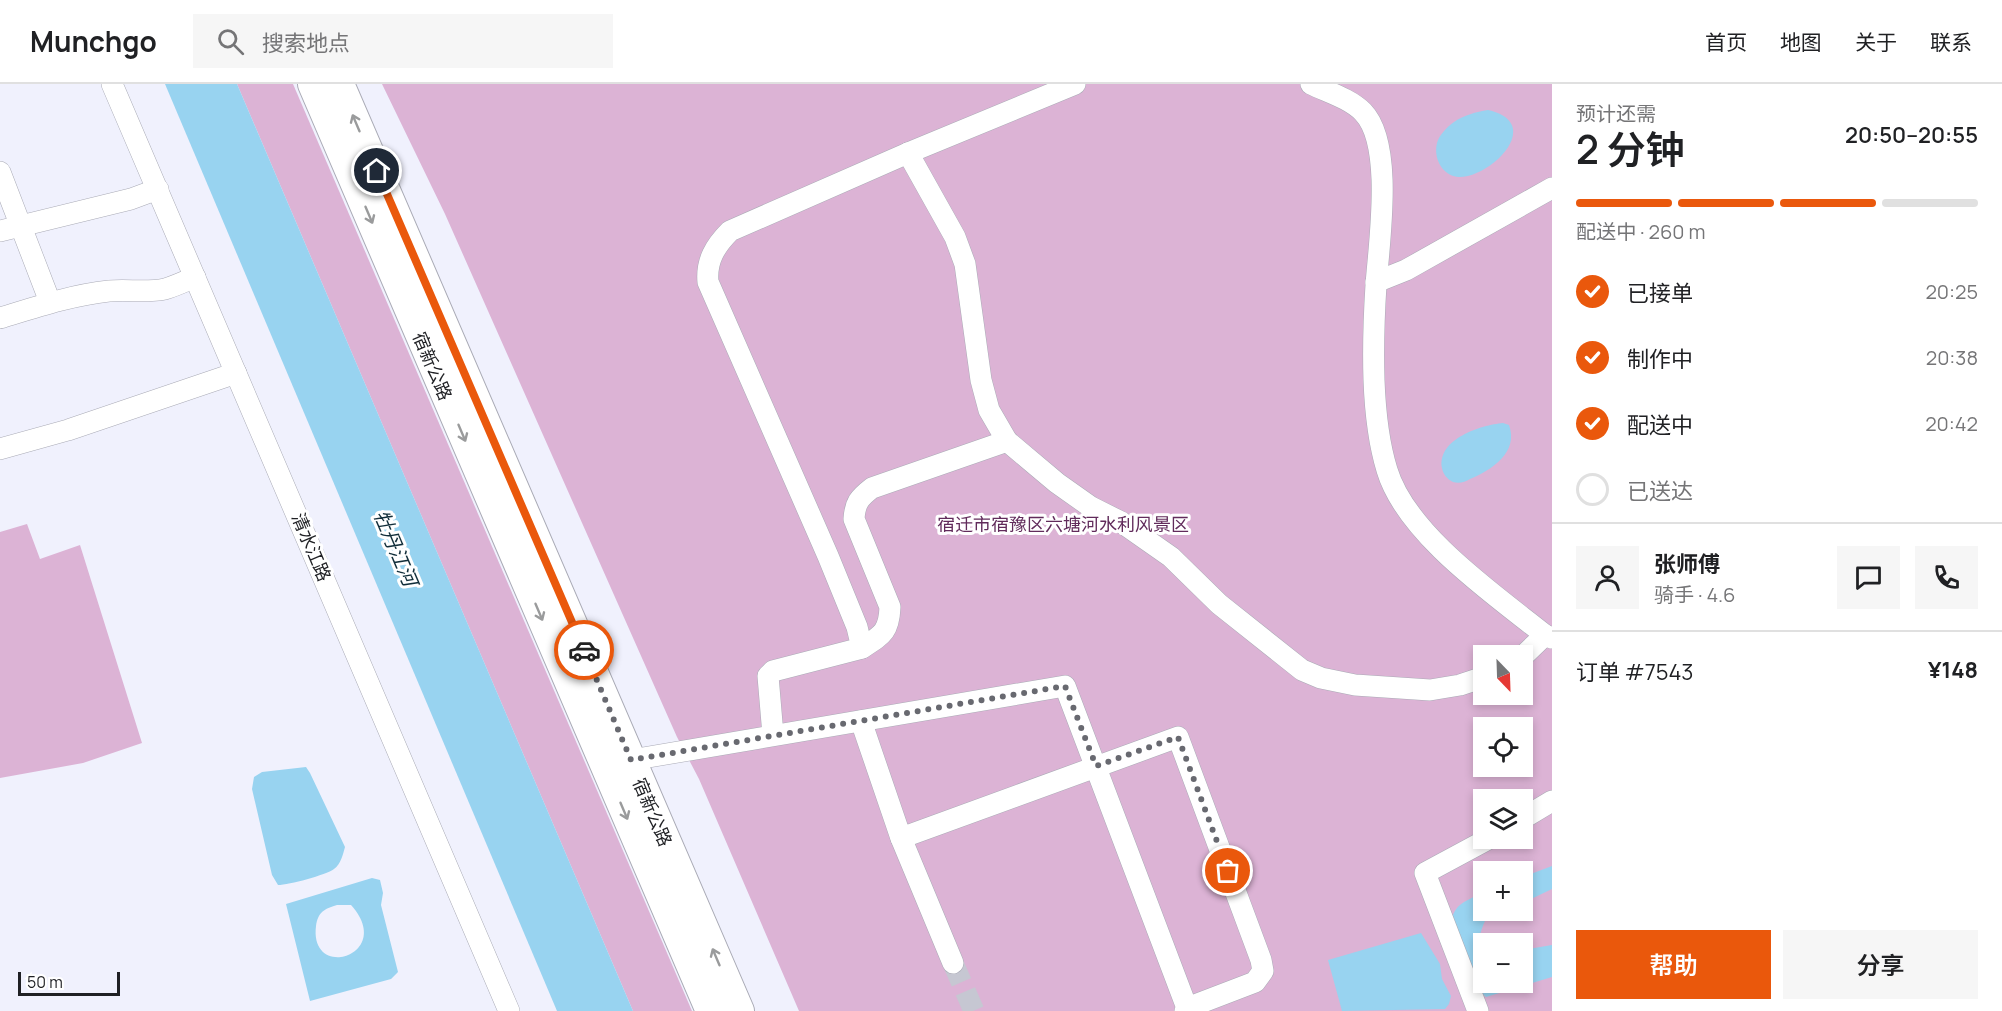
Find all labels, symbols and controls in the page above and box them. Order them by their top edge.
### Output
search box [193,14,613,68]
text: Munchgo [30,22,157,60]
icon: search [214,25,247,58]
text: 搜索地点 [262,28,350,58]
text: 首页 [1705,28,1747,56]
text: 地图 [1780,28,1822,56]
text: 关于 [1855,28,1897,56]
text: 联系 [1930,28,1972,56]
text: 预计还需 [1576,100,1656,127]
one-way arrow [350,114,361,132]
text: 20:50–20:55 [1845,120,1978,150]
text: 2 分钟 [1576,122,1685,176]
pin [351,145,402,196]
icon: home [360,154,393,187]
one-way arrow [364,205,375,224]
text: 配送中 · 260 m [1576,218,1706,245]
icon: check [1576,275,1609,308]
text: 已接单 [1627,278,1693,308]
text: 20:25 [1925,278,1978,305]
street label: 宿新公路 [408,328,458,404]
icon: check [1576,341,1609,374]
text: 制作中 [1627,344,1693,374]
text: 20:38 [1926,344,1978,371]
icon: check [1576,407,1609,440]
text: 配送中 [1627,410,1693,440]
text: 20:42 [1925,410,1978,437]
one-way arrow [457,423,468,442]
text: 已送达 [1627,476,1693,506]
water label: 牡丹江河 [368,506,426,594]
street label: 清水江路 [287,509,337,585]
park label: 宿迁市宿豫区六塘河水利风景区 [937,512,1189,536]
button: person [1576,546,1639,609]
button: chat [1837,546,1900,609]
button: phone [1915,546,1978,609]
text: 张师傅 [1654,549,1720,579]
text: 骑手 · 4.6 [1654,581,1735,608]
one-way arrow [533,603,545,621]
courier [554,620,614,680]
icon: car [568,634,601,667]
north arrow [1473,645,1533,705]
map controls [1473,645,1533,993]
text: ¥148 [1928,655,1978,685]
text: 订单 #7543 [1576,657,1694,687]
button: locate [1473,717,1533,777]
street label: 宿新公路 [628,774,678,850]
button: layers [1473,789,1533,849]
one-way arrow [619,801,630,819]
pin [1202,845,1253,896]
icon: bag [1211,854,1244,887]
button: + [1473,861,1533,921]
button: 帮助 [1576,930,1771,999]
button: 分享 [1783,930,1978,999]
button: − [1473,933,1533,993]
one-way arrow [710,949,721,967]
scale bar [18,969,120,996]
text: 50 m [27,971,63,993]

